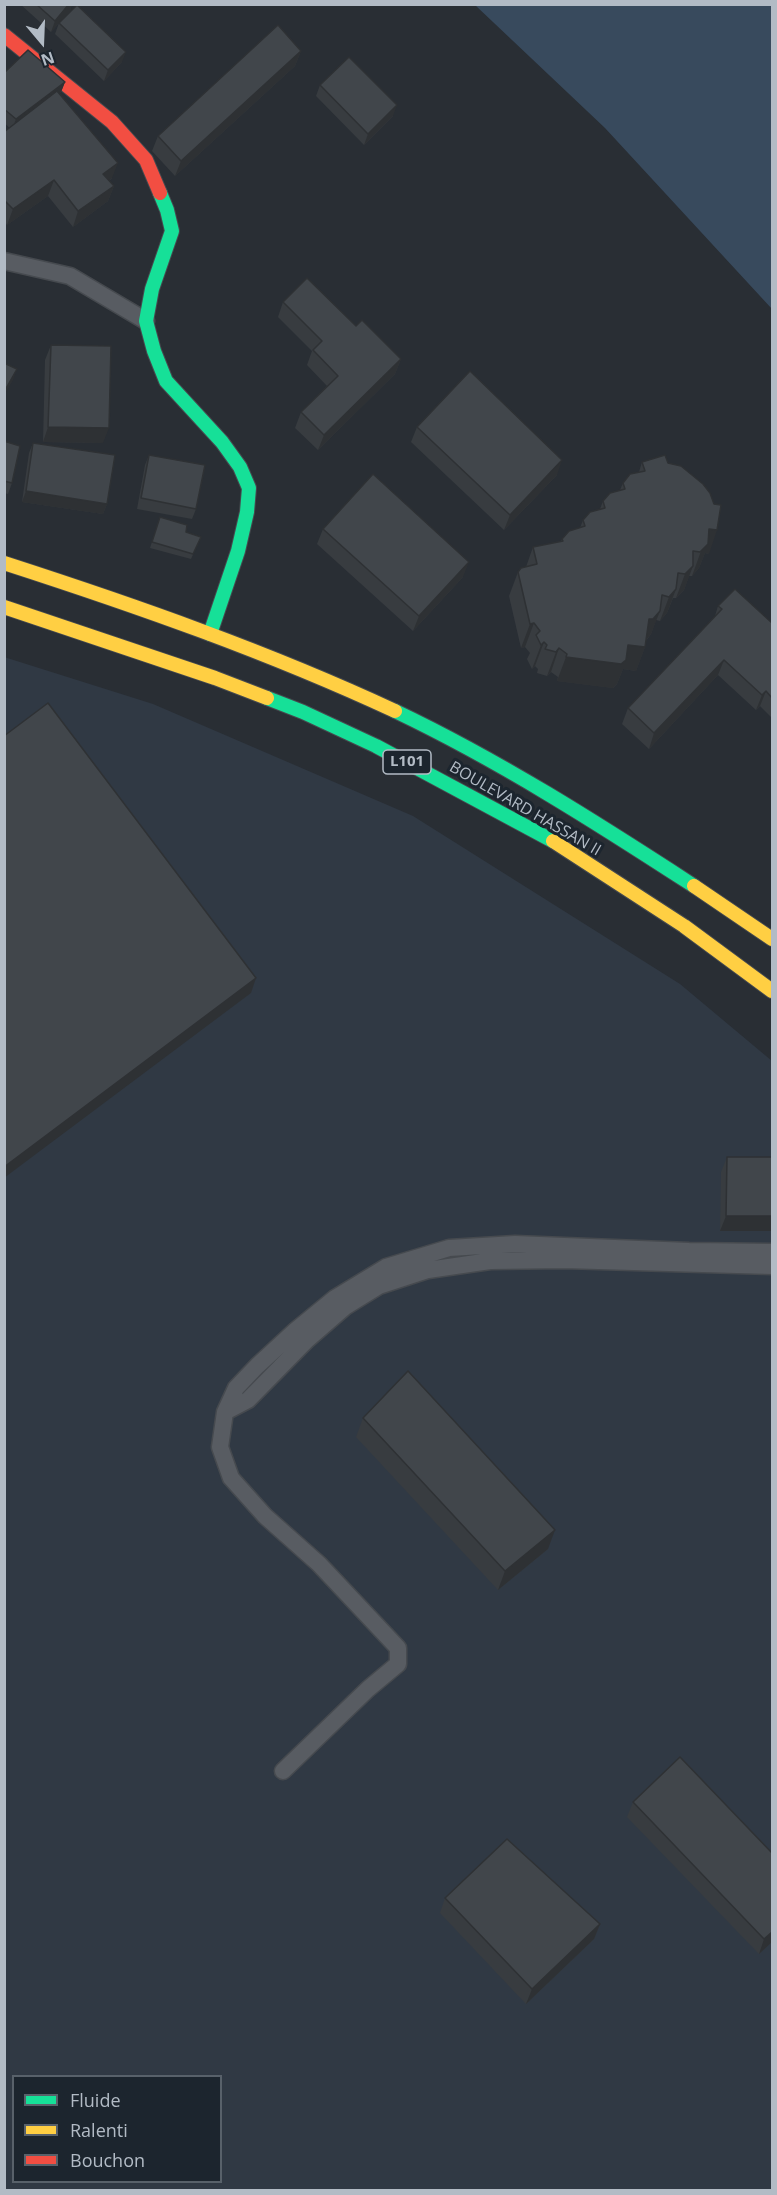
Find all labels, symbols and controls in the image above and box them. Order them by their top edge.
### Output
north arrow [12,12,72,72]
text: N [38,46,58,72]
road number: L101 [383,750,431,774]
street label: BOULEVARD HASSAN II [446,758,604,860]
legend [12,2075,222,2183]
text: Fluide [70,2088,121,2112]
text: Ralenti [70,2118,128,2142]
text: Bouchon [70,2148,145,2172]

